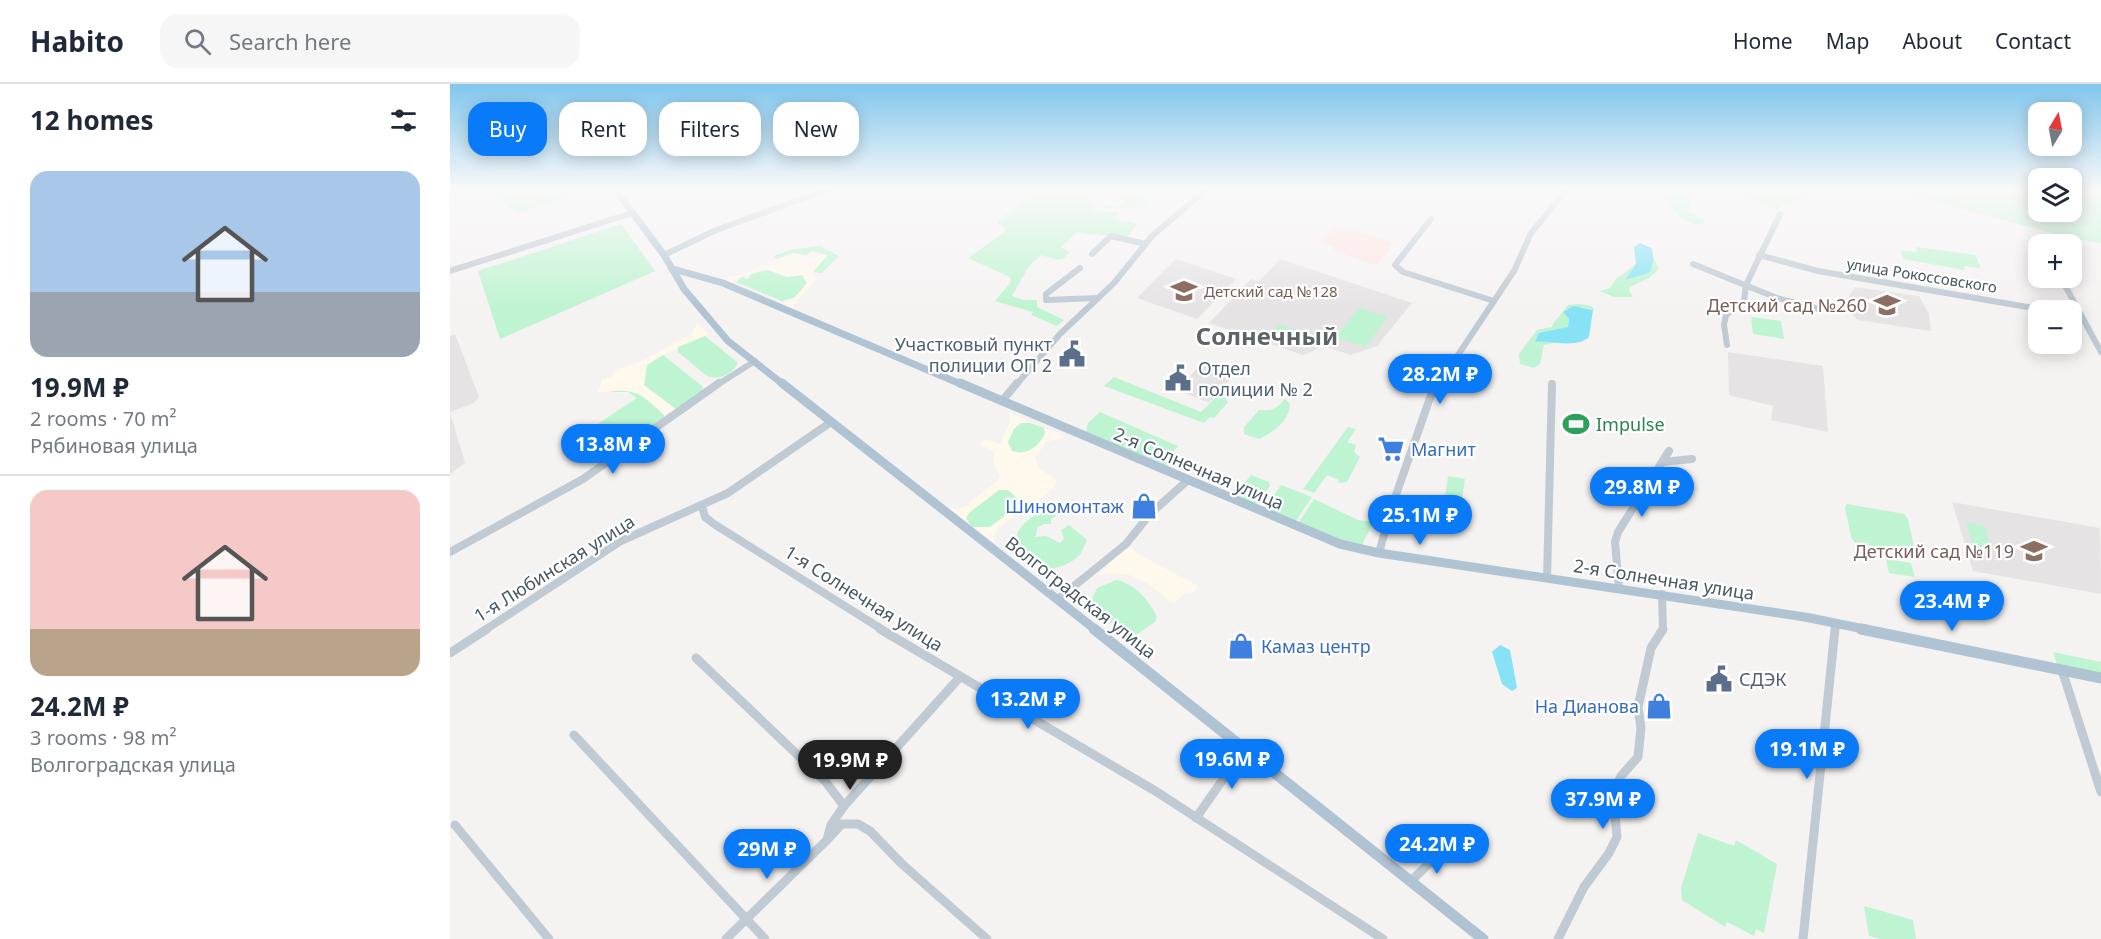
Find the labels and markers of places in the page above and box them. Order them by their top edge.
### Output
school or university icon: Детский сад №128 [1169,276,1199,306]
place label: Детский сад №128 [1204,281,1338,301]
school or university icon: Детский сад №260 [1872,290,1902,320]
place label: Детский сад №260 [1707,293,1867,317]
place label: Участковый пункт полиции ОП 2 [895,332,1053,377]
public building icon: Участковый пункт полиции ОП 2 [1057,339,1087,369]
pin: 28.2M ₽ [1385,354,1495,405]
place label: Отдел полиции № 2 [1198,356,1313,401]
public building icon: Отдел полиции № 2 [1163,363,1193,393]
sports icon: Impulse [1561,409,1591,439]
place label: Impulse [1596,412,1665,436]
pin: 13.8M ₽ [558,424,668,475]
supermarket icon: Магнит [1376,434,1406,464]
place label: Магнит [1411,437,1476,461]
pin: 29.8M ₽ [1587,467,1697,518]
shop icon: Шиномонтаж [1129,491,1159,521]
place label: Шиномонтаж [1005,494,1124,518]
pin: 25.1M ₽ [1365,495,1475,546]
school or university icon: Детский сад №119 [2019,536,2049,566]
place label: Детский сад №119 [1854,539,2014,563]
pin: 23.4M ₽ [1897,581,2007,632]
shop icon: Камаз центр [1226,631,1256,661]
place label: Камаз центр [1261,634,1371,658]
public building icon: СДЭК [1704,664,1734,694]
place label: СДЭК [1739,667,1787,691]
pin: 13.2M ₽ [973,679,1083,730]
shop icon: На Дианова [1644,691,1674,721]
place label: На Дианова [1535,694,1639,718]
pin: 19.1M ₽ [1752,729,1862,780]
pin: 19.6M ₽ [1177,739,1287,790]
pin: 19.9M ₽ [795,740,905,791]
pin: 37.9M ₽ [1548,779,1658,830]
pin: 24.2M ₽ [1382,824,1492,875]
pin: 29M ₽ [725,829,809,880]

